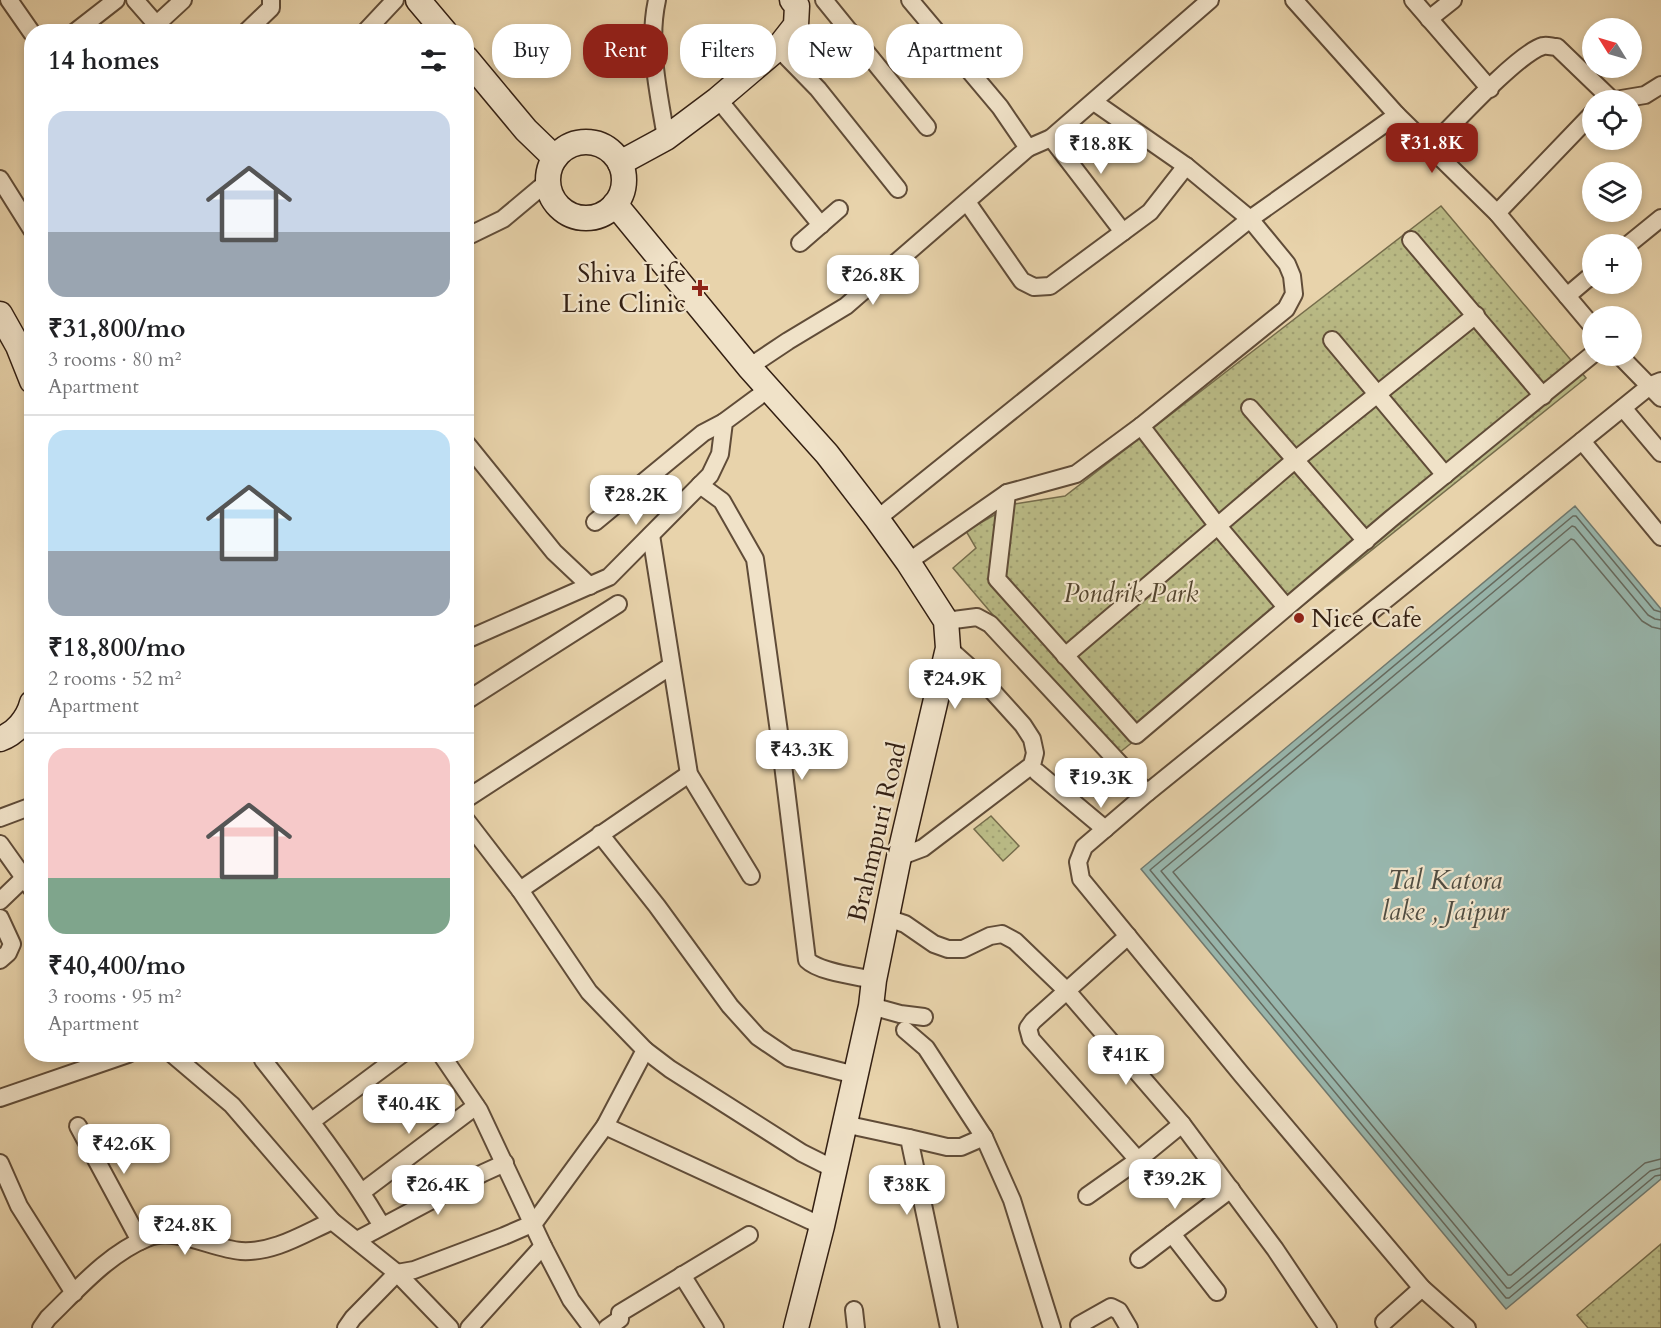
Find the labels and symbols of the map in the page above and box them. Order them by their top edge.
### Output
north arrow [1582,18,1642,78]
pin: ₹31.8K [1383,123,1481,174]
pin: ₹18.8K [1052,124,1150,175]
pin: ₹26.8K [824,255,922,306]
place label: Shiva Life Line Clinic [562,256,686,321]
marker: Shiva Life Line Clinic [691,279,709,297]
pin: ₹28.2K [587,475,685,526]
park label: Pondrik Park [1064,576,1199,611]
place label: Nice Cafe [1311,601,1422,636]
marker: Nice Cafe [1292,611,1306,625]
pin: ₹24.9K [906,659,1004,710]
pin: ₹43.3K [753,730,851,781]
street label: Brahmpuri Road [839,738,915,925]
pin: ₹19.3K [1052,758,1150,809]
water label: Tal Katora lake , Jaipur [1381,862,1510,930]
pin: ₹41K [1090,1035,1162,1086]
pin: ₹40.4K [360,1084,458,1135]
pin: ₹42.6K [75,1124,173,1175]
pin: ₹39.2K [1126,1159,1224,1210]
pin: ₹26.4K [389,1165,487,1216]
pin: ₹38K [871,1165,943,1216]
pin: ₹24.8K [136,1205,234,1256]

